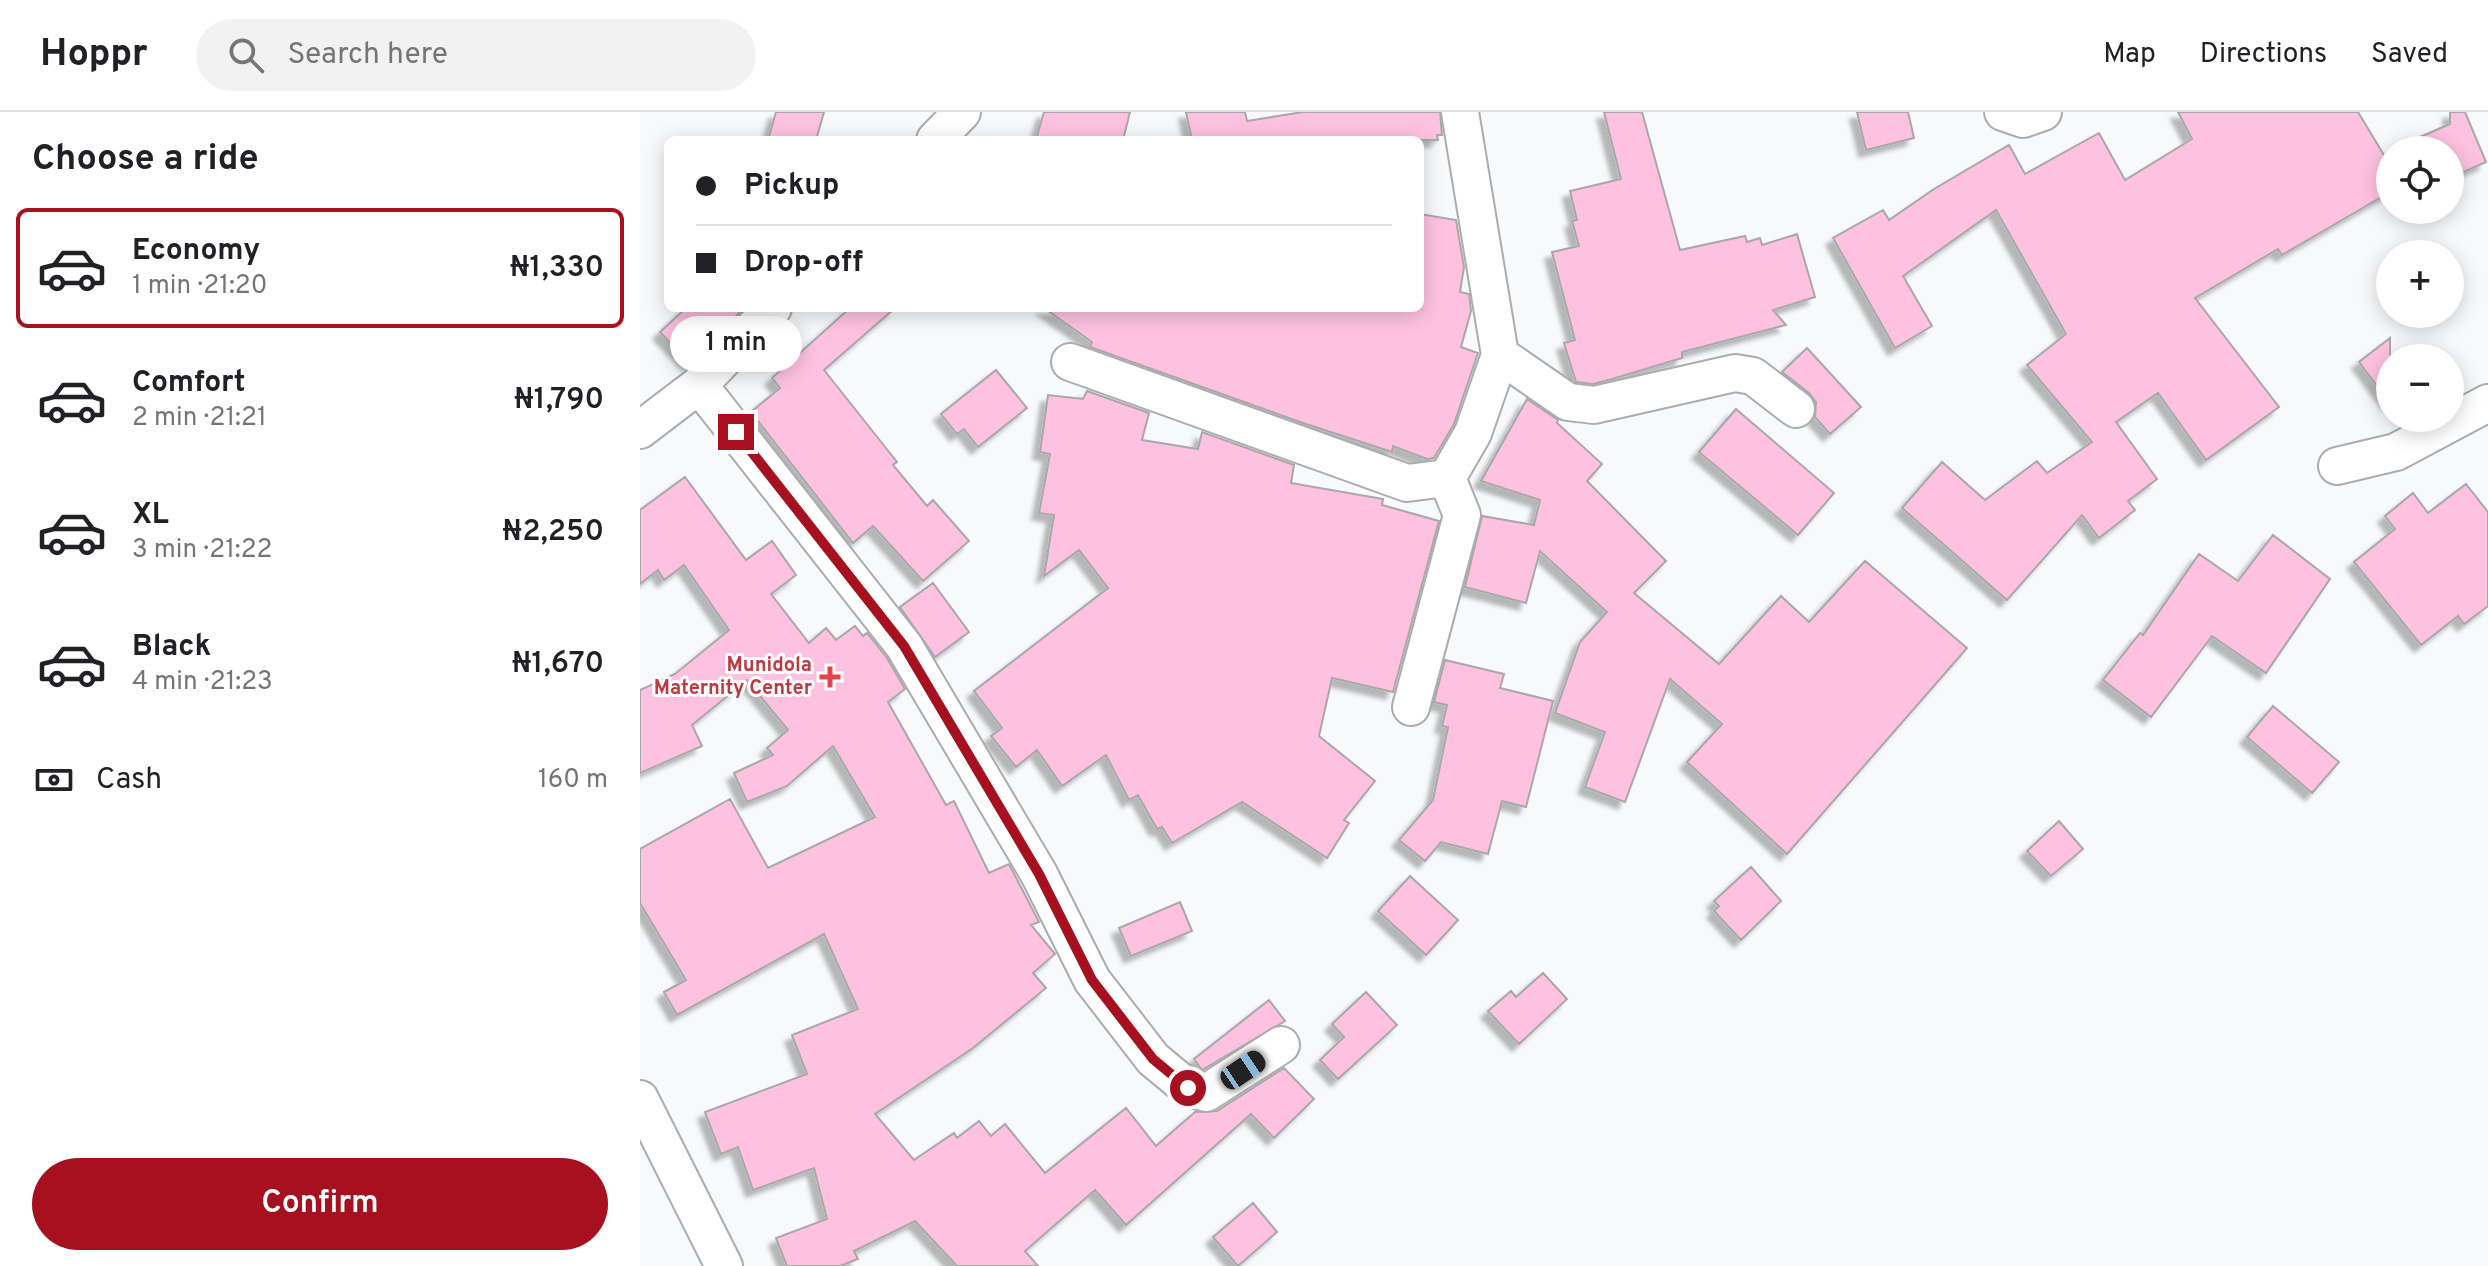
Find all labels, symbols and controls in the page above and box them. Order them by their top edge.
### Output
search box [196,19,756,91]
text: Hoppr [40,31,148,80]
icon: search [224,33,268,77]
text: Search here [288,37,448,74]
text: Map [2103,37,2156,73]
text: Directions [2200,37,2327,73]
text: Saved [2371,37,2448,73]
map controls [2376,136,2464,432]
button: locate [2376,136,2464,224]
text: Choose a ride [32,137,258,183]
text: Pickup [744,168,839,205]
icon: car [36,232,108,304]
text: Economy [132,233,260,270]
button: + [2376,240,2464,328]
text: Drop-off [744,245,863,282]
text: ₦1,330 [510,250,604,287]
text: 1 min · 21:20 [132,270,267,303]
callout: 1 min [670,316,802,372]
text: 1 min [705,327,767,360]
button: − [2376,344,2464,432]
icon: car [36,364,108,436]
text: Comfort [132,365,245,402]
text: ₦1,790 [514,382,604,419]
text: 2 min · 21:21 [132,402,267,435]
route end [718,414,754,450]
icon: car [36,496,108,568]
text: XL [132,497,169,534]
text: ₦2,250 [502,514,604,551]
text: 3 min · 21:22 [132,534,273,567]
icon: car [36,628,108,700]
text: Black [132,629,211,666]
text: ₦1,670 [512,646,604,683]
place label: Munidola Maternity Center [654,653,813,702]
text: 4 min · 21:23 [132,666,273,699]
marker: Munidola Maternity Center [819,666,841,688]
icon: cash [32,758,76,802]
text: Cash [96,762,162,799]
text: 160 m [538,764,608,797]
car [1216,1047,1270,1093]
route start [1170,1070,1206,1106]
button: Confirm [32,1158,608,1250]

